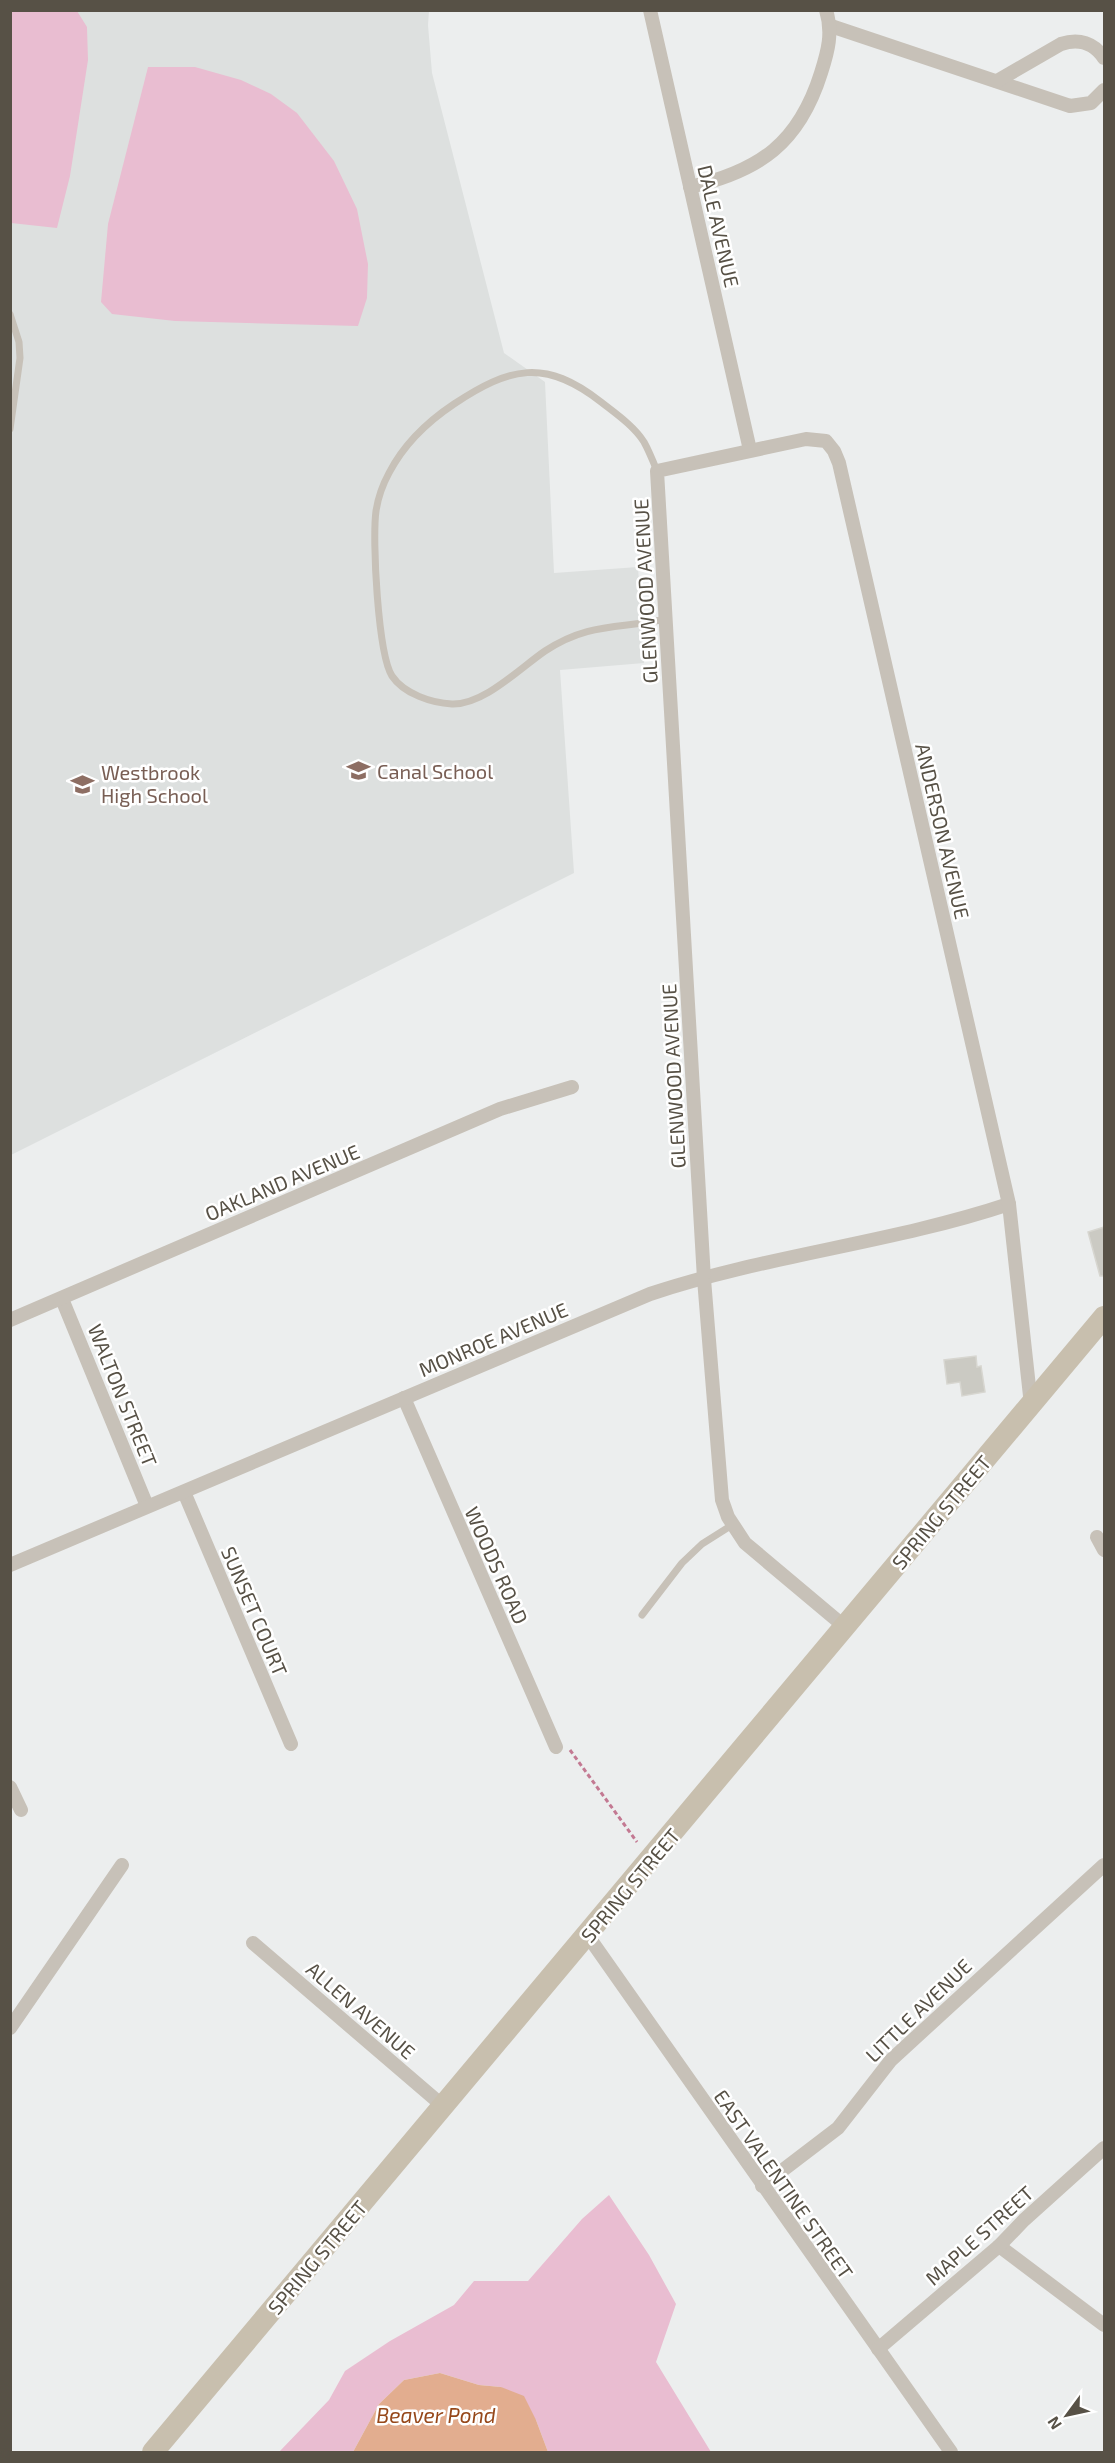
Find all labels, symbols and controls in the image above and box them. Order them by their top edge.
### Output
street label: DALE AVENUE [693,162,745,290]
street label: GLENWOOD AVENUE [628,498,662,684]
street label: ANDERSON AVENUE [911,741,975,921]
school or university icon: Canal School [346,758,372,784]
place label: Canal School [377,759,493,783]
place label: Westbrook High School [101,760,208,807]
school or university icon: Westbrook High School [70,771,96,797]
street label: GLENWOOD AVENUE [656,983,690,1169]
street label: OAKLAND AVENUE [201,1139,363,1225]
street label: MONROE AVENUE [415,1297,571,1381]
street label: WALTON STREET [83,1320,163,1470]
street label: SPRING STREET [887,1450,996,1574]
street label: WOODS ROAD [460,1503,534,1627]
street label: SUNSET COURT [217,1543,293,1680]
street label: SPRING STREET [576,1823,685,1947]
street label: LITTLE AVENUE [860,1953,976,2067]
street label: ALLEN AVENUE [302,1956,420,2064]
street label: EAST VALENTINE STREET [710,2085,859,2283]
street label: MAPLE STREET [920,2180,1038,2290]
street label: SPRING STREET [263,2195,372,2319]
north arrow [1037,2385,1097,2445]
water label: Beaver Pond [376,2402,496,2427]
text: N [1043,2413,1065,2433]

